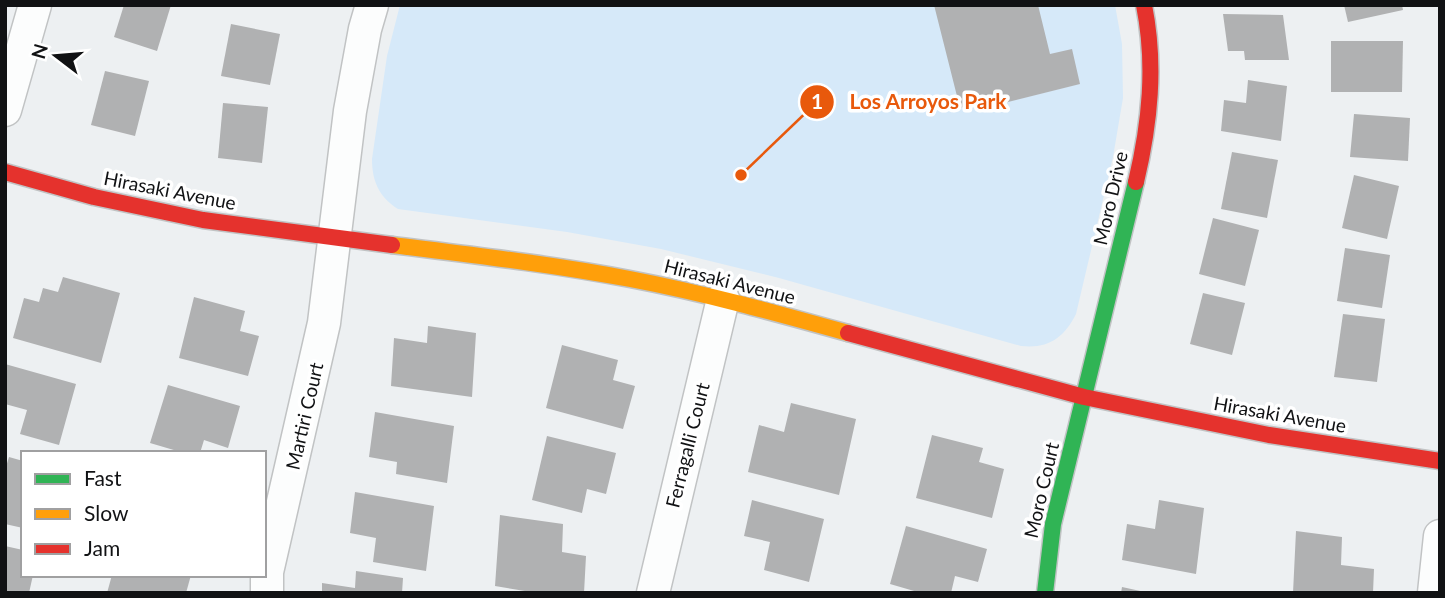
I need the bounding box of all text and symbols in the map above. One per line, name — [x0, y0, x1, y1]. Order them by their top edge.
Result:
north arrow — [21, 21, 91, 91]
text: N — [26, 41, 52, 61]
callout: Los Arroyos Park — [800, 81, 1021, 123]
text: 1 — [811, 88, 823, 113]
text: Los Arroyos Park — [849, 88, 1007, 113]
street label: Moro Drive — [1088, 149, 1132, 247]
street label: Hirasaki Avenue — [102, 166, 238, 214]
street label: Hirasaki Avenue — [662, 254, 798, 308]
street label: Martiri Court — [280, 360, 328, 472]
street label: Ferragalli Court — [660, 380, 714, 510]
street label: Hirasaki Avenue — [1212, 391, 1348, 437]
street label: Moro Court — [1019, 440, 1063, 540]
legend — [21, 451, 266, 577]
text: Fast — [84, 465, 122, 490]
text: Slow — [84, 500, 129, 525]
text: Jam — [84, 535, 120, 560]

